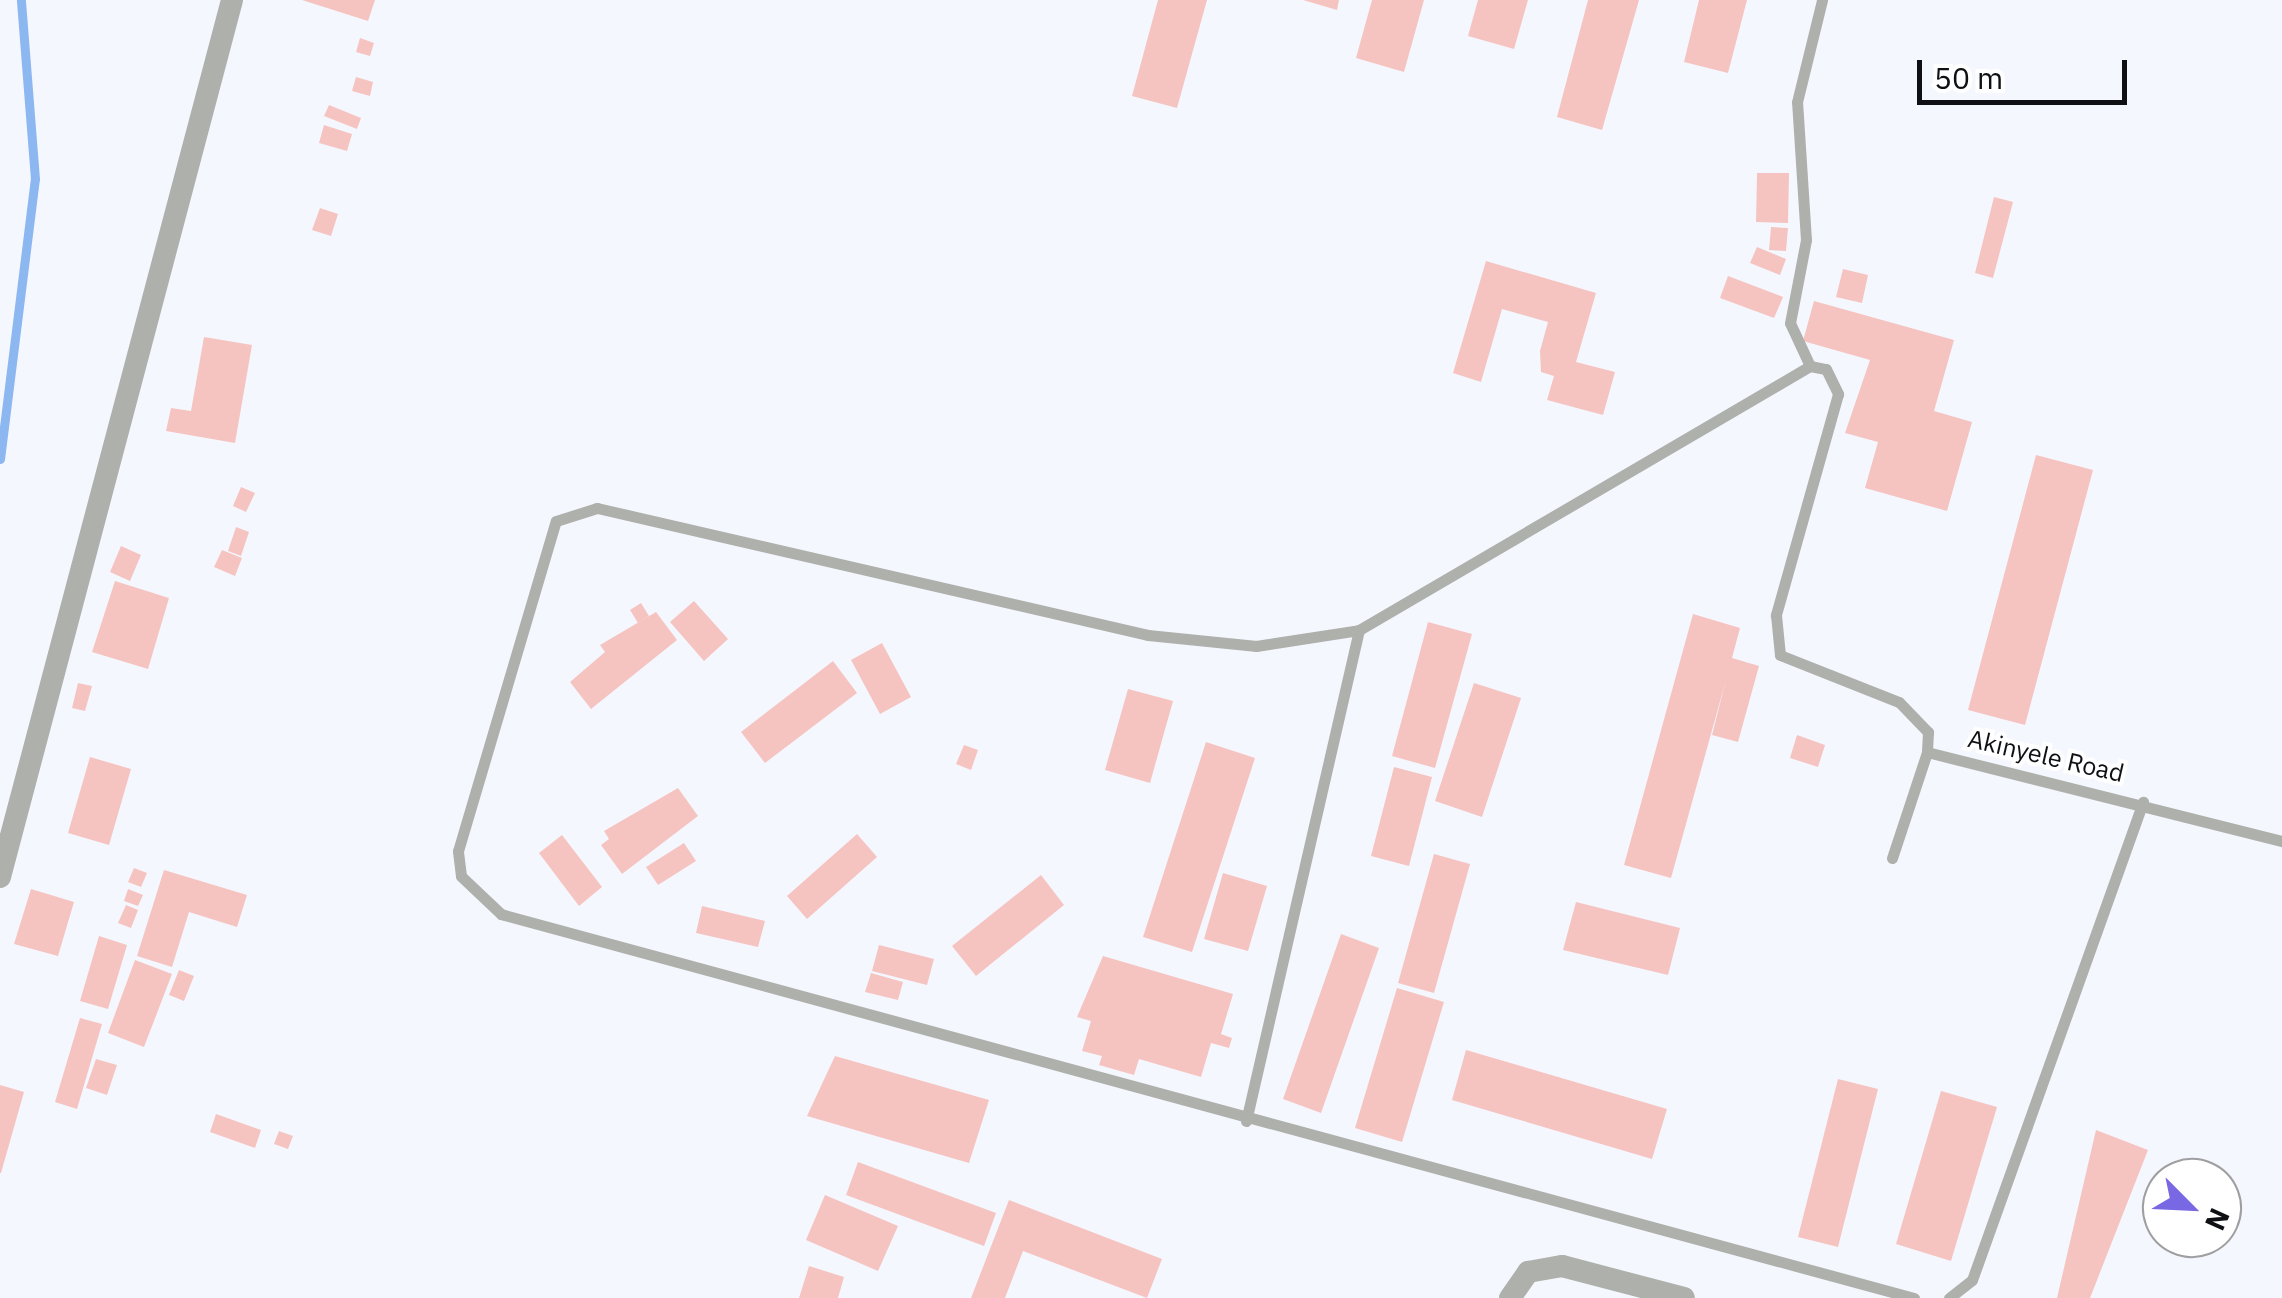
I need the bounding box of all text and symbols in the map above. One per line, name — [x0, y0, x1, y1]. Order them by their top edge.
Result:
scale bar — [1922, 40, 2132, 102]
text: 50 m — [1934, 58, 2003, 97]
street label: Akinyele Road — [1965, 723, 2127, 789]
north arrow — [2142, 1158, 2242, 1258]
text: N — [2197, 1203, 2239, 1236]

